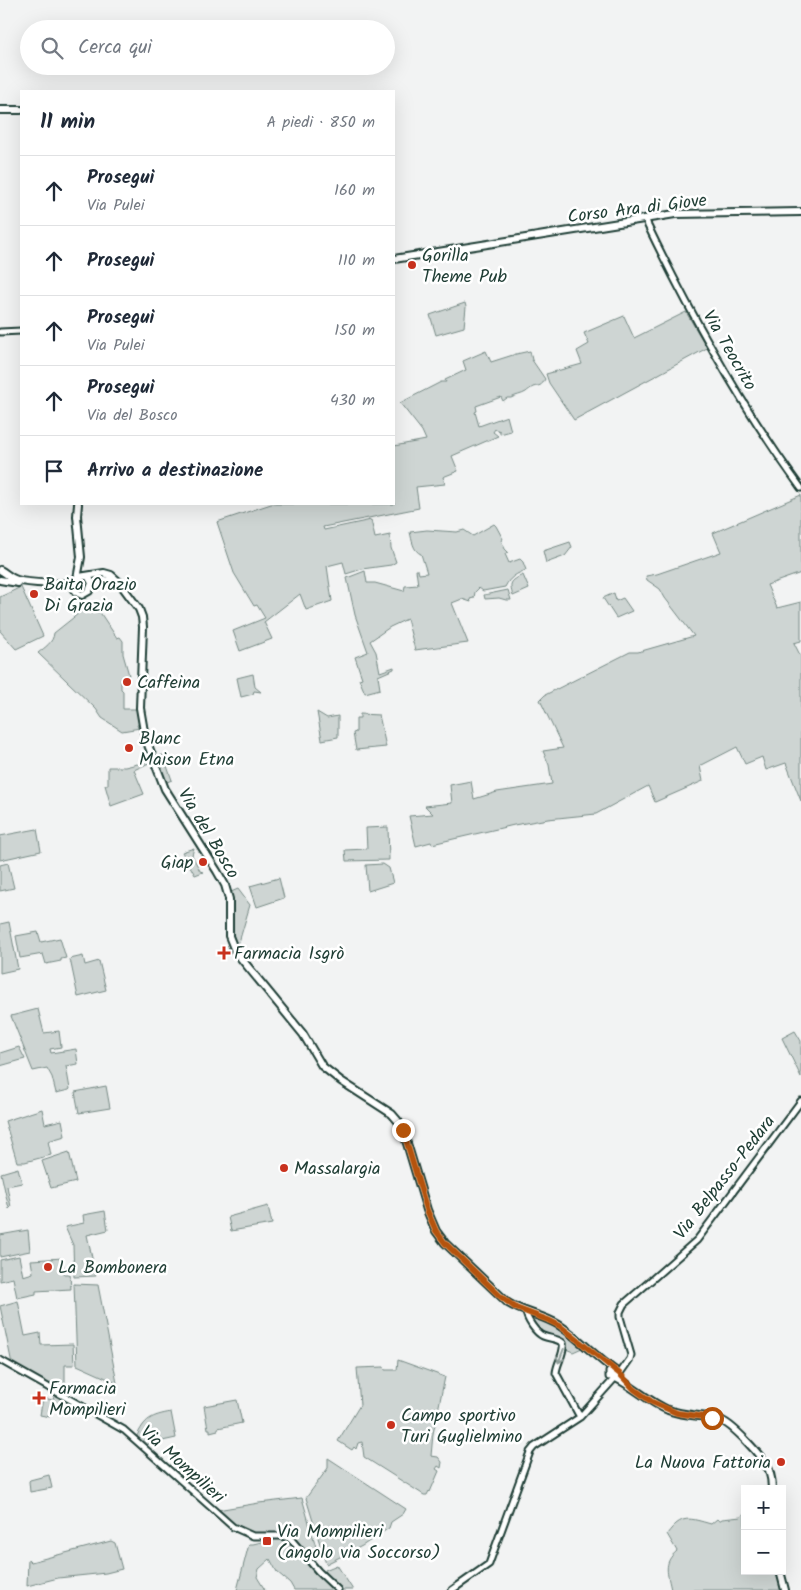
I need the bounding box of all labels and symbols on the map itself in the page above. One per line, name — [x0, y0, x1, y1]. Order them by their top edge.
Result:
street label: Corso Ara di Giove — [566, 187, 708, 232]
place label: Gorilla Theme Pub — [422, 242, 507, 292]
marker: Gorilla Theme Pub — [406, 259, 418, 271]
street label: Via Teocrito — [694, 305, 763, 396]
place label: Baita Orazio Di Grazia — [44, 571, 137, 621]
marker: Baita Orazio Di Grazia — [28, 588, 40, 600]
place label: Caffeina — [137, 669, 200, 698]
marker: Caffeina — [121, 676, 133, 688]
place label: Blanc Maison Etna — [139, 725, 234, 775]
marker: Blanc Maison Etna — [123, 742, 135, 754]
street label: Via del Bosco — [169, 783, 246, 885]
place label: Giap — [161, 849, 193, 878]
marker: Giap — [197, 856, 209, 868]
place label: Farmacia Isgrò — [234, 940, 344, 969]
marker: Farmacia Isgrò — [218, 947, 230, 959]
street label: Via Belpasso-Pedara — [667, 1109, 783, 1247]
route end — [392, 1119, 415, 1142]
place label: Massalargia — [294, 1155, 381, 1184]
marker: Massalargia — [278, 1162, 290, 1174]
place label: La Bombonera — [58, 1254, 167, 1283]
marker: La Bombonera — [42, 1261, 54, 1273]
one-way arrow — [556, 1348, 565, 1363]
place label: Farmacia Mompilieri — [49, 1375, 126, 1425]
marker: Farmacia Mompilieri — [33, 1392, 45, 1404]
place label: Campo sportivo Turi Guglielmino — [401, 1402, 523, 1452]
route start — [701, 1407, 724, 1430]
street label: Via Mompilieri — [133, 1419, 232, 1512]
marker: Campo sportivo Turi Guglielmino — [385, 1419, 397, 1431]
place label: La Nuova Fattoria — [635, 1449, 771, 1478]
marker: La Nuova Fattoria — [775, 1456, 787, 1468]
place label: Via Mompilieri (angolo via Soccorso) — [277, 1518, 441, 1568]
marker: Via Mompilieri (angolo via Soccorso) — [261, 1535, 273, 1547]

